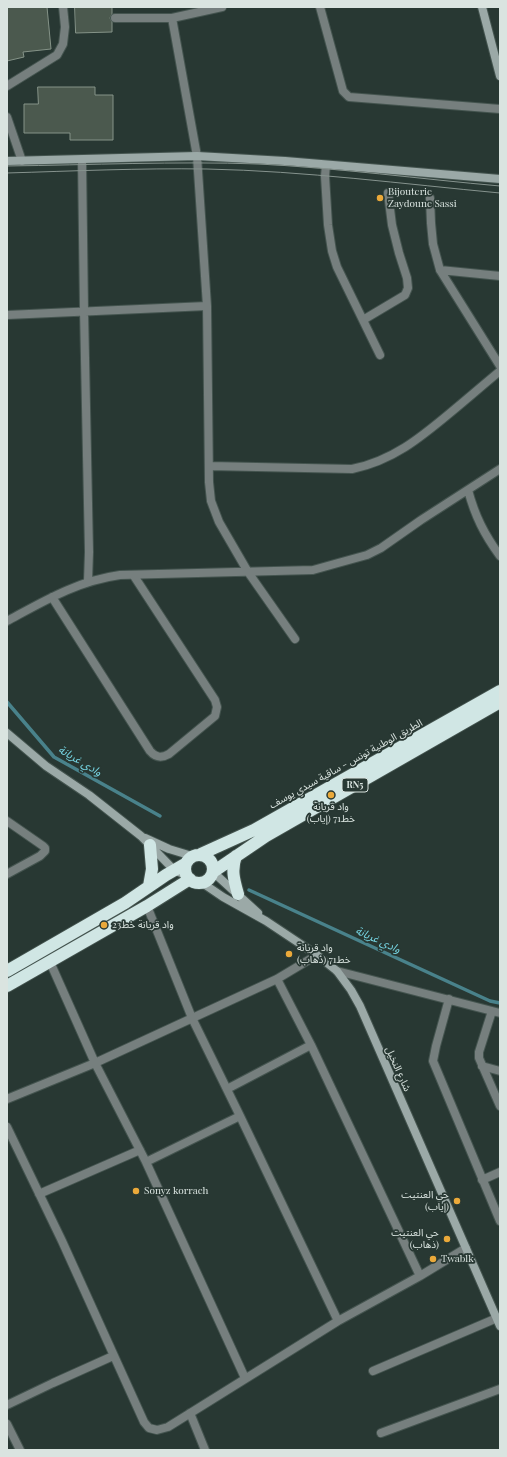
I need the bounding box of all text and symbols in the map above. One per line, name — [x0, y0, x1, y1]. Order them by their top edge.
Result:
place label: Bijouterie Zaydoune Sassi — [388, 186, 457, 210]
marker: Bijouterie Zaydoune Sassi — [375, 193, 385, 203]
street label: الطريق الوطنية تونس - ساقية سيدي يوسف — [267, 717, 425, 811]
water label: وادي غريانة — [56, 743, 104, 779]
road number: RN5 — [342, 778, 368, 792]
marker: واد قريانة خط71 (إياب) — [326, 790, 336, 800]
place label: واد قريانة خط71 (إياب) — [307, 801, 355, 824]
place label: واد قريانة خط23 — [112, 919, 174, 931]
marker: واد قريانة خط23 — [99, 920, 109, 930]
water label: وادي غريانة — [353, 924, 403, 956]
place label: واد قريانة خط71 (ذهاب) — [297, 942, 351, 966]
marker: واد قريانة خط71 (ذهاب) — [284, 949, 294, 959]
street label: شارع النخيل — [383, 1045, 413, 1093]
place label: Sonyz korrach — [144, 1185, 208, 1197]
marker: Sonyz korrach — [131, 1186, 141, 1196]
place label: حي العنتيت (إياب) — [401, 1189, 449, 1212]
marker: حي العنتيت (إياب) — [452, 1196, 462, 1206]
place label: حي العنتيت (ذهاب) — [391, 1227, 439, 1250]
marker: حي العنتيت (ذهاب) — [442, 1234, 452, 1244]
place label: Twablk — [441, 1253, 474, 1265]
marker: Twablk — [428, 1254, 438, 1264]

